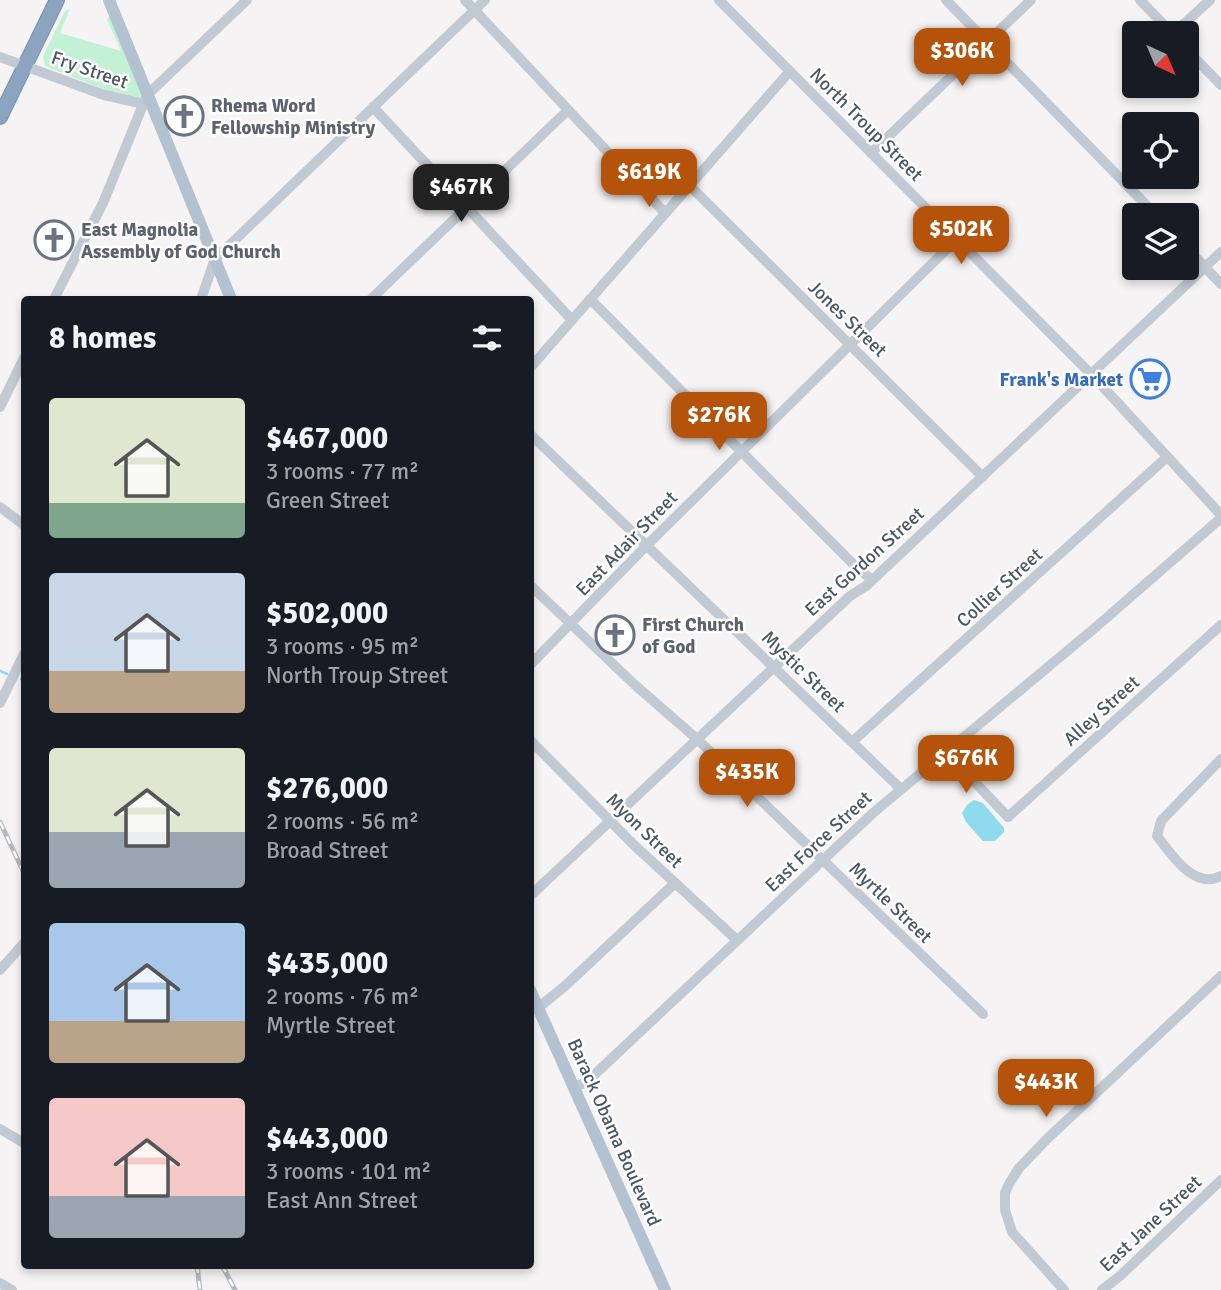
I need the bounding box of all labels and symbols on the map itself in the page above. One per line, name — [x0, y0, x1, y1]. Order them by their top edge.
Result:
north arrow — [1122, 21, 1199, 98]
pin: $306K — [913, 28, 1011, 88]
street label: Fry Street — [48, 46, 132, 94]
street label: North Troup Street — [805, 63, 928, 187]
place label: Rhema Word Fellowship Ministry — [211, 94, 376, 140]
church icon: Rhema Word Fellowship Ministry — [163, 95, 205, 137]
pin: $619K — [600, 150, 698, 209]
pin: $467K — [412, 164, 510, 224]
pin: $502K — [912, 206, 1010, 266]
place label: East Magnolia Assembly of God Church — [81, 218, 281, 264]
church icon: East Magnolia Assembly of God Church — [33, 219, 75, 261]
street label: Jones Street — [803, 275, 892, 362]
supermarket icon: Frank's Market — [1129, 358, 1171, 400]
place label: Frank's Market — [1000, 368, 1123, 392]
pin: $276K — [670, 392, 768, 452]
street label: East Adair Street — [571, 486, 683, 601]
street label: East Gordon Street — [800, 502, 930, 622]
street label: Collier Street — [952, 543, 1048, 633]
place label: First Church of God — [642, 613, 744, 659]
church icon: First Church of God — [594, 614, 636, 656]
street label: Mystic Street — [756, 626, 850, 718]
street label: Alley Street — [1059, 670, 1145, 751]
pin: $676K — [917, 736, 1015, 795]
pin: $435K — [698, 750, 796, 809]
street label: East Force Street — [760, 786, 877, 897]
street label: Myon Street — [601, 788, 688, 874]
street label: Myrtle Street — [844, 857, 937, 949]
street label: Barack Obama Boulevard — [562, 1035, 666, 1230]
pin: $443K — [997, 1060, 1095, 1119]
street label: East Jane Street — [1095, 1170, 1207, 1277]

